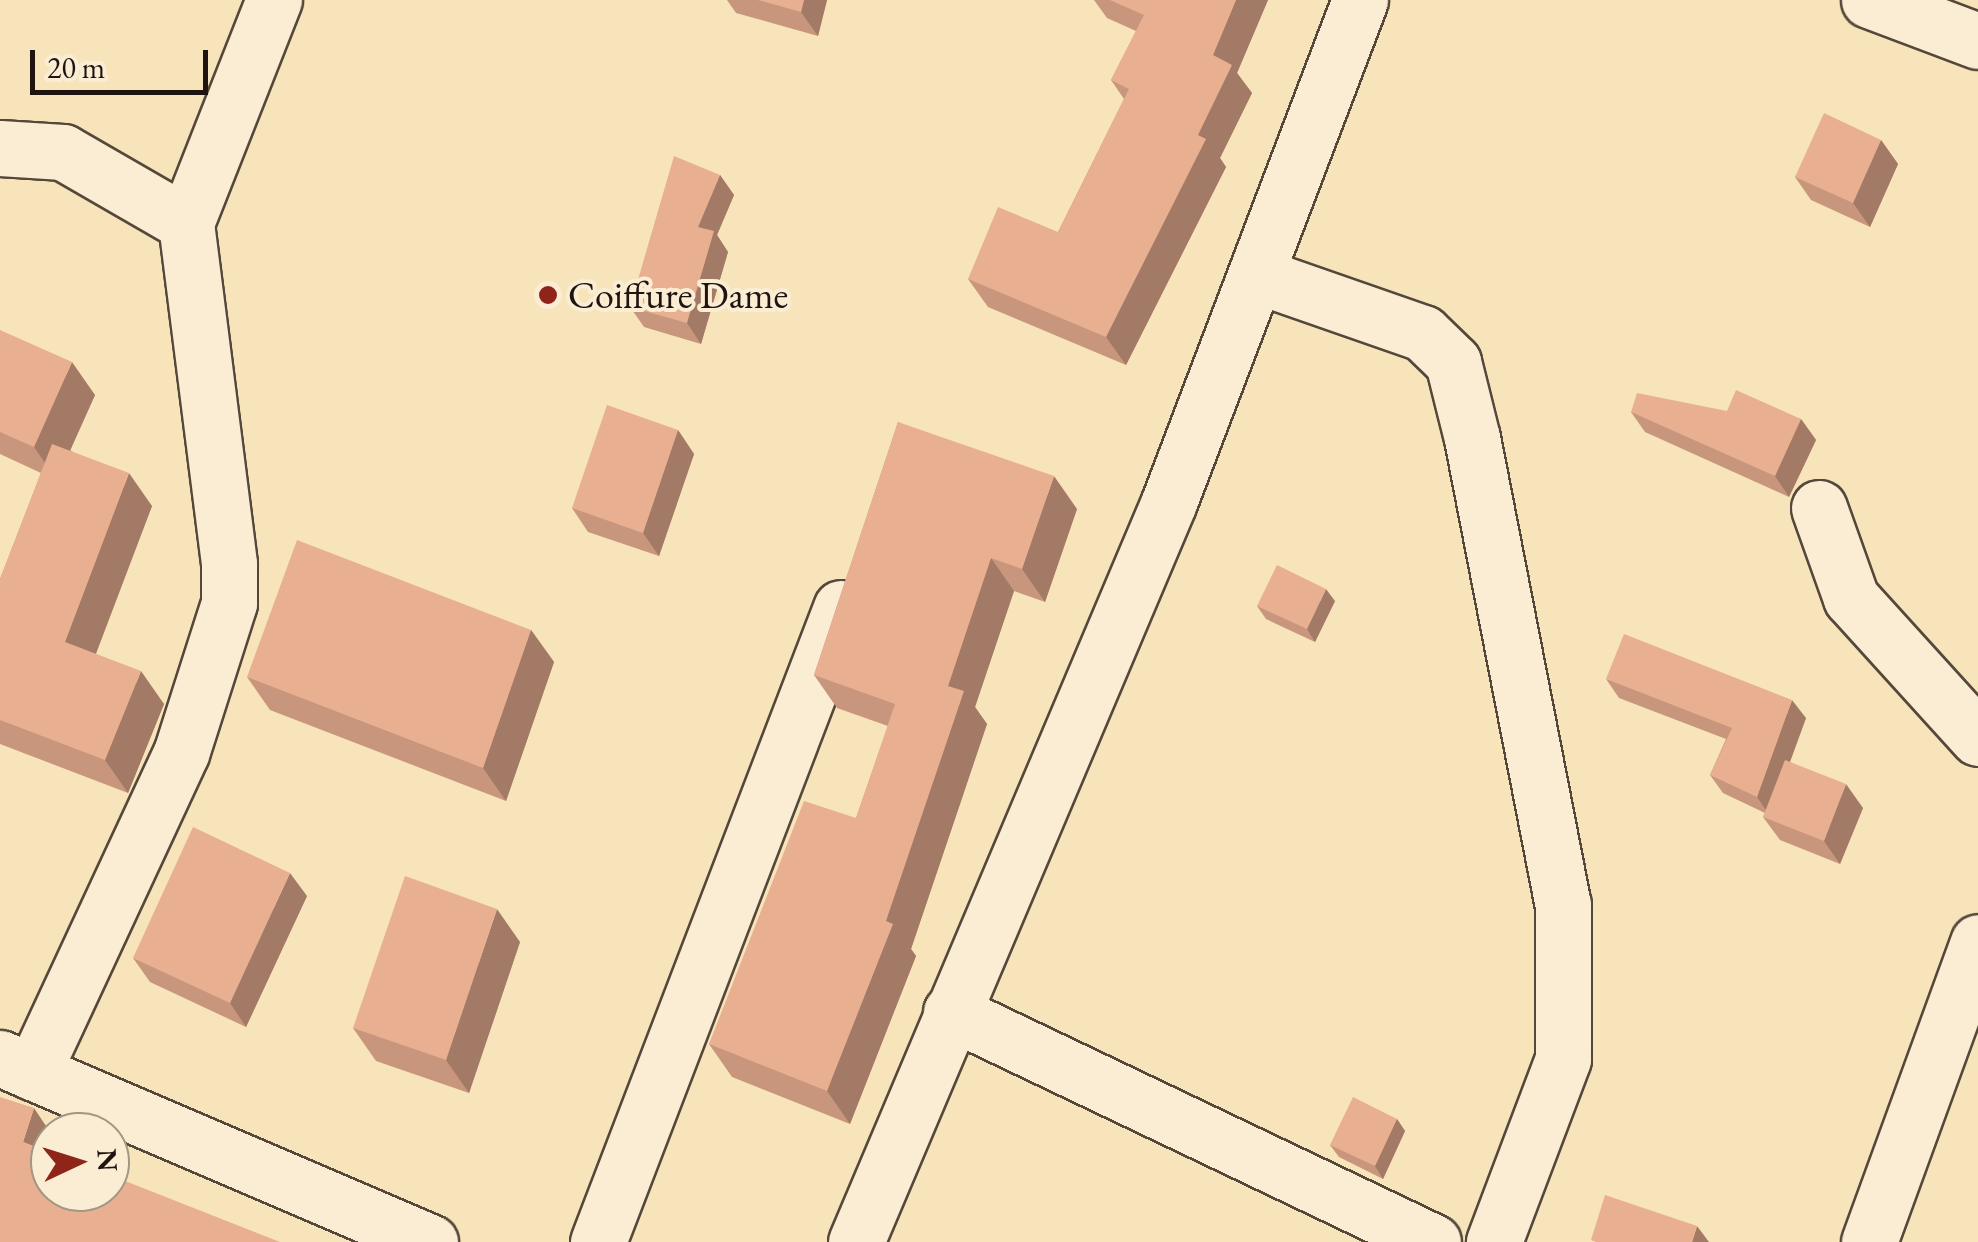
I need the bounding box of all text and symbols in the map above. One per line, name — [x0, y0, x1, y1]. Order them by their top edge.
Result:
scale bar — [35, 30, 212, 92]
text: 20 m — [47, 48, 105, 87]
place label: Coiffure Dame — [568, 272, 788, 318]
marker: Coiffure Dame — [537, 284, 559, 306]
north arrow — [30, 1112, 130, 1212]
text: N — [89, 1147, 127, 1173]

